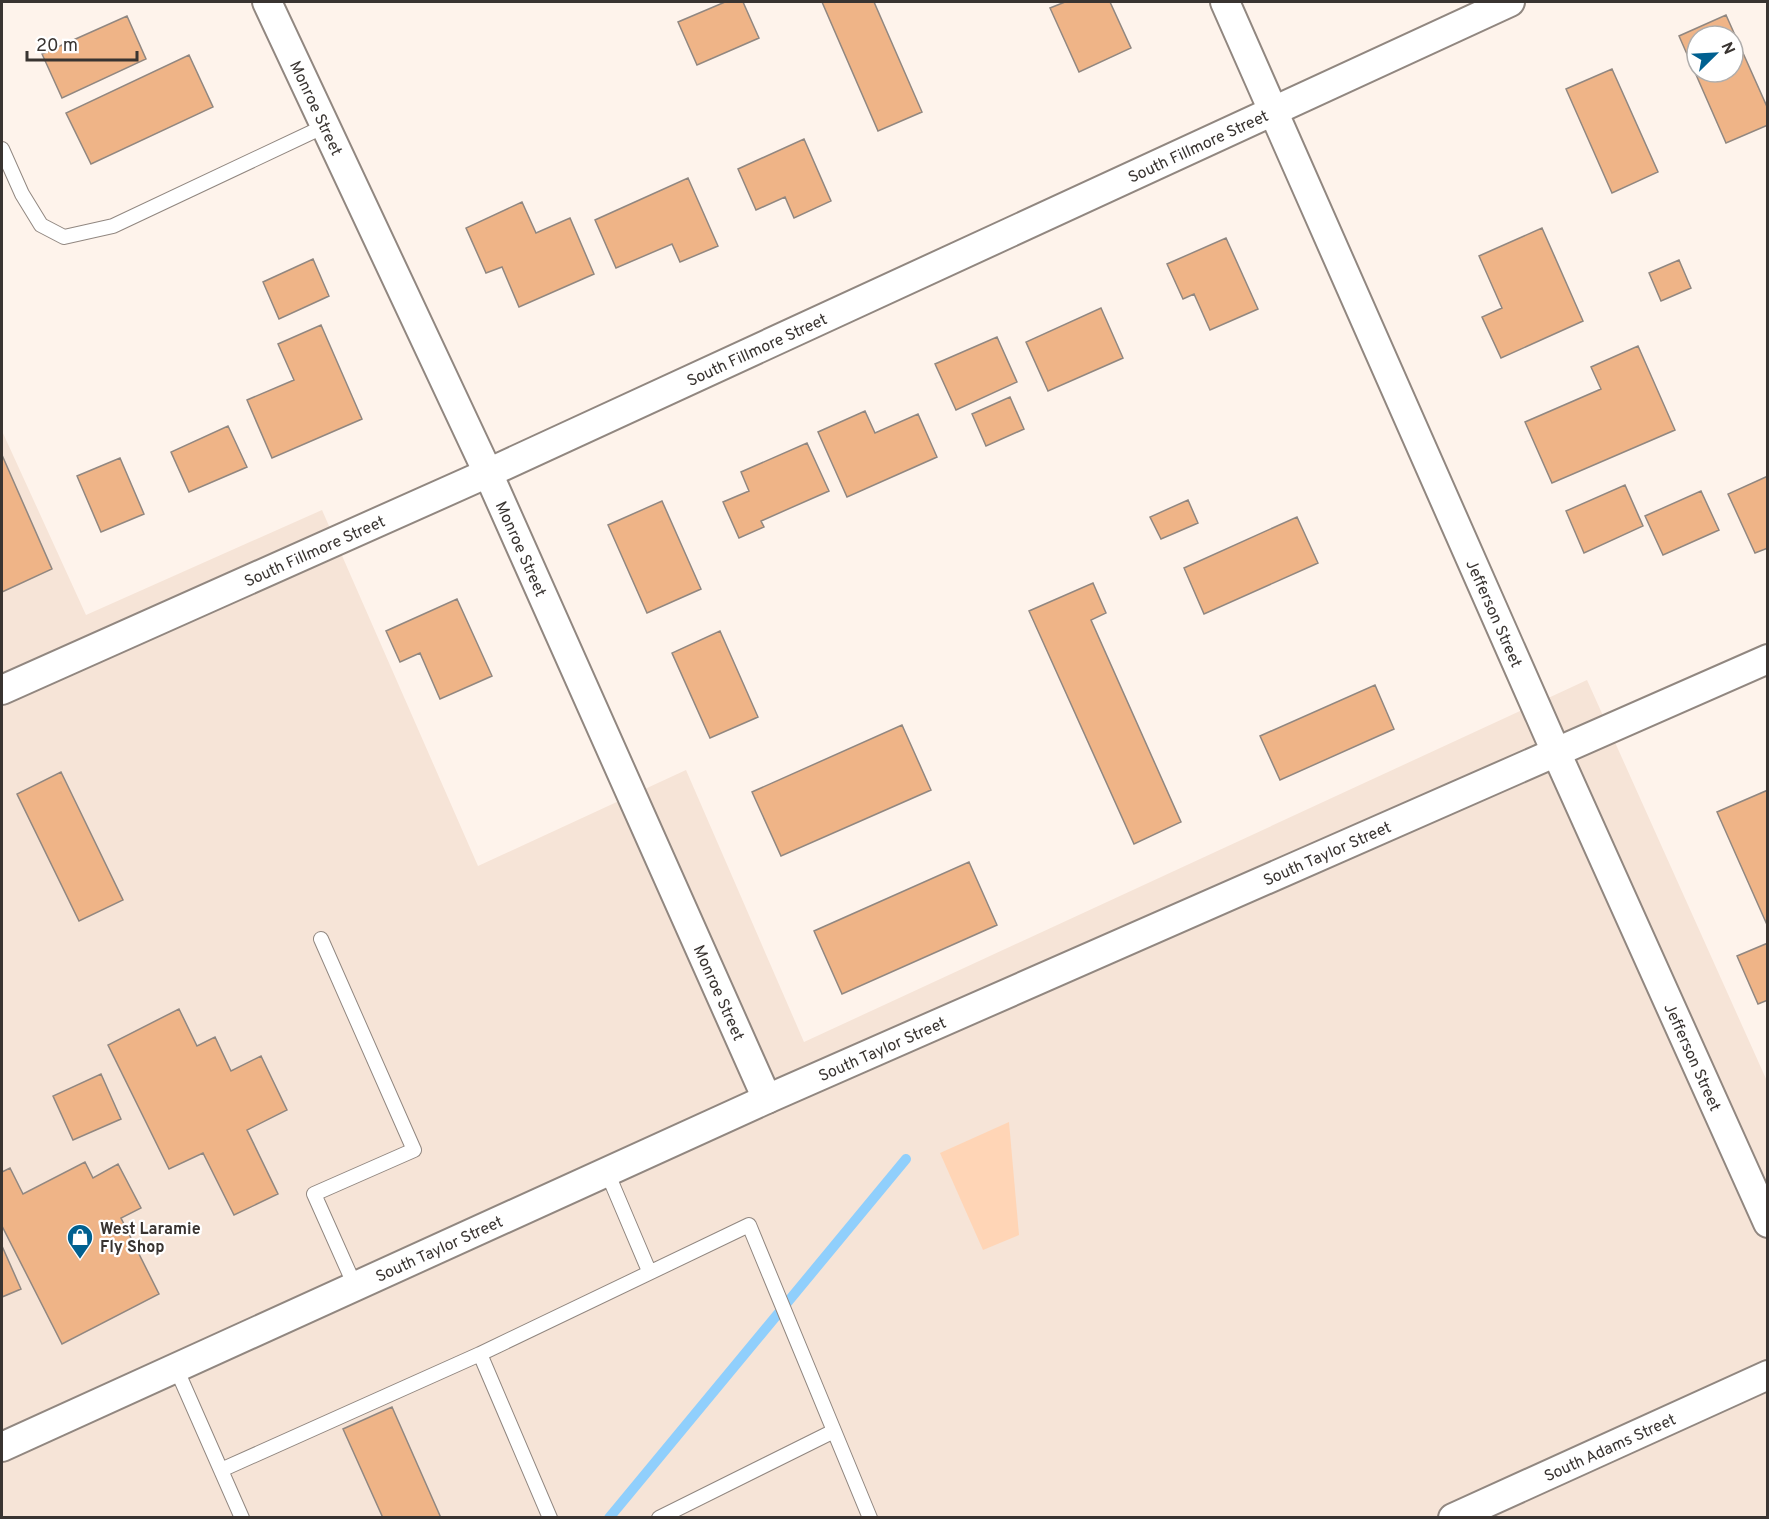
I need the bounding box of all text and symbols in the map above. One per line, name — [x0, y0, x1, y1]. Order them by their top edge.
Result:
scale bar — [27, 24, 136, 62]
north arrow — [1685, 24, 1745, 84]
text: 20 m — [36, 35, 78, 58]
text: N — [1715, 39, 1738, 58]
street label: Monroe Street — [284, 58, 346, 159]
street label: South Fillmore Street — [1126, 107, 1272, 189]
street label: South Fillmore Street — [684, 310, 831, 392]
street label: Monroe Street — [490, 499, 550, 600]
street label: South Fillmore Street — [242, 512, 389, 593]
street label: Jefferson Street — [1460, 557, 1525, 671]
street label: South Taylor Street — [1261, 818, 1395, 892]
street label: Monroe Street — [688, 942, 748, 1044]
street label: Jefferson Street — [1658, 1001, 1724, 1115]
street label: South Taylor Street — [816, 1013, 950, 1087]
street label: South Taylor Street — [373, 1213, 506, 1288]
place label: West Laramie Fly Shop — [100, 1220, 201, 1258]
shop icon: West Laramie Fly Shop — [65, 1222, 95, 1260]
street label: South Adams Street — [1541, 1410, 1679, 1487]

